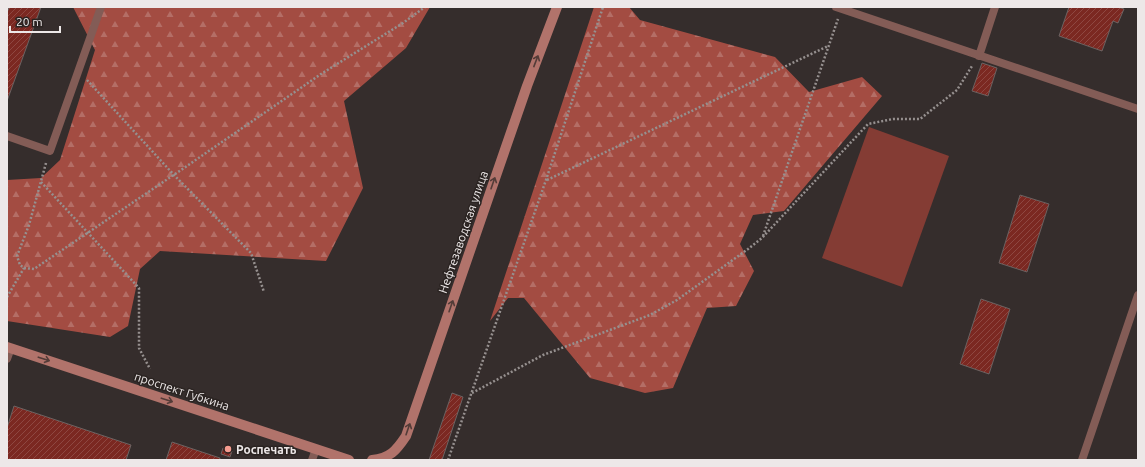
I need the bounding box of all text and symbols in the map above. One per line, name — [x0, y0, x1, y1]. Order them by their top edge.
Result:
scale bar — [10, 8, 60, 34]
text: 20 m — [16, 15, 43, 28]
one-way arrow — [533, 55, 541, 67]
street label: Нефтезаводская улица — [436, 169, 490, 295]
one-way arrow — [490, 178, 498, 190]
one-way arrow — [447, 301, 455, 313]
one-way arrow — [37, 356, 50, 363]
street label: проспект Губкина — [133, 370, 231, 412]
one-way arrow — [161, 397, 174, 404]
one-way arrow — [405, 423, 412, 436]
place label: Роспечать — [236, 443, 297, 456]
marker: Роспечать — [223, 444, 233, 454]

